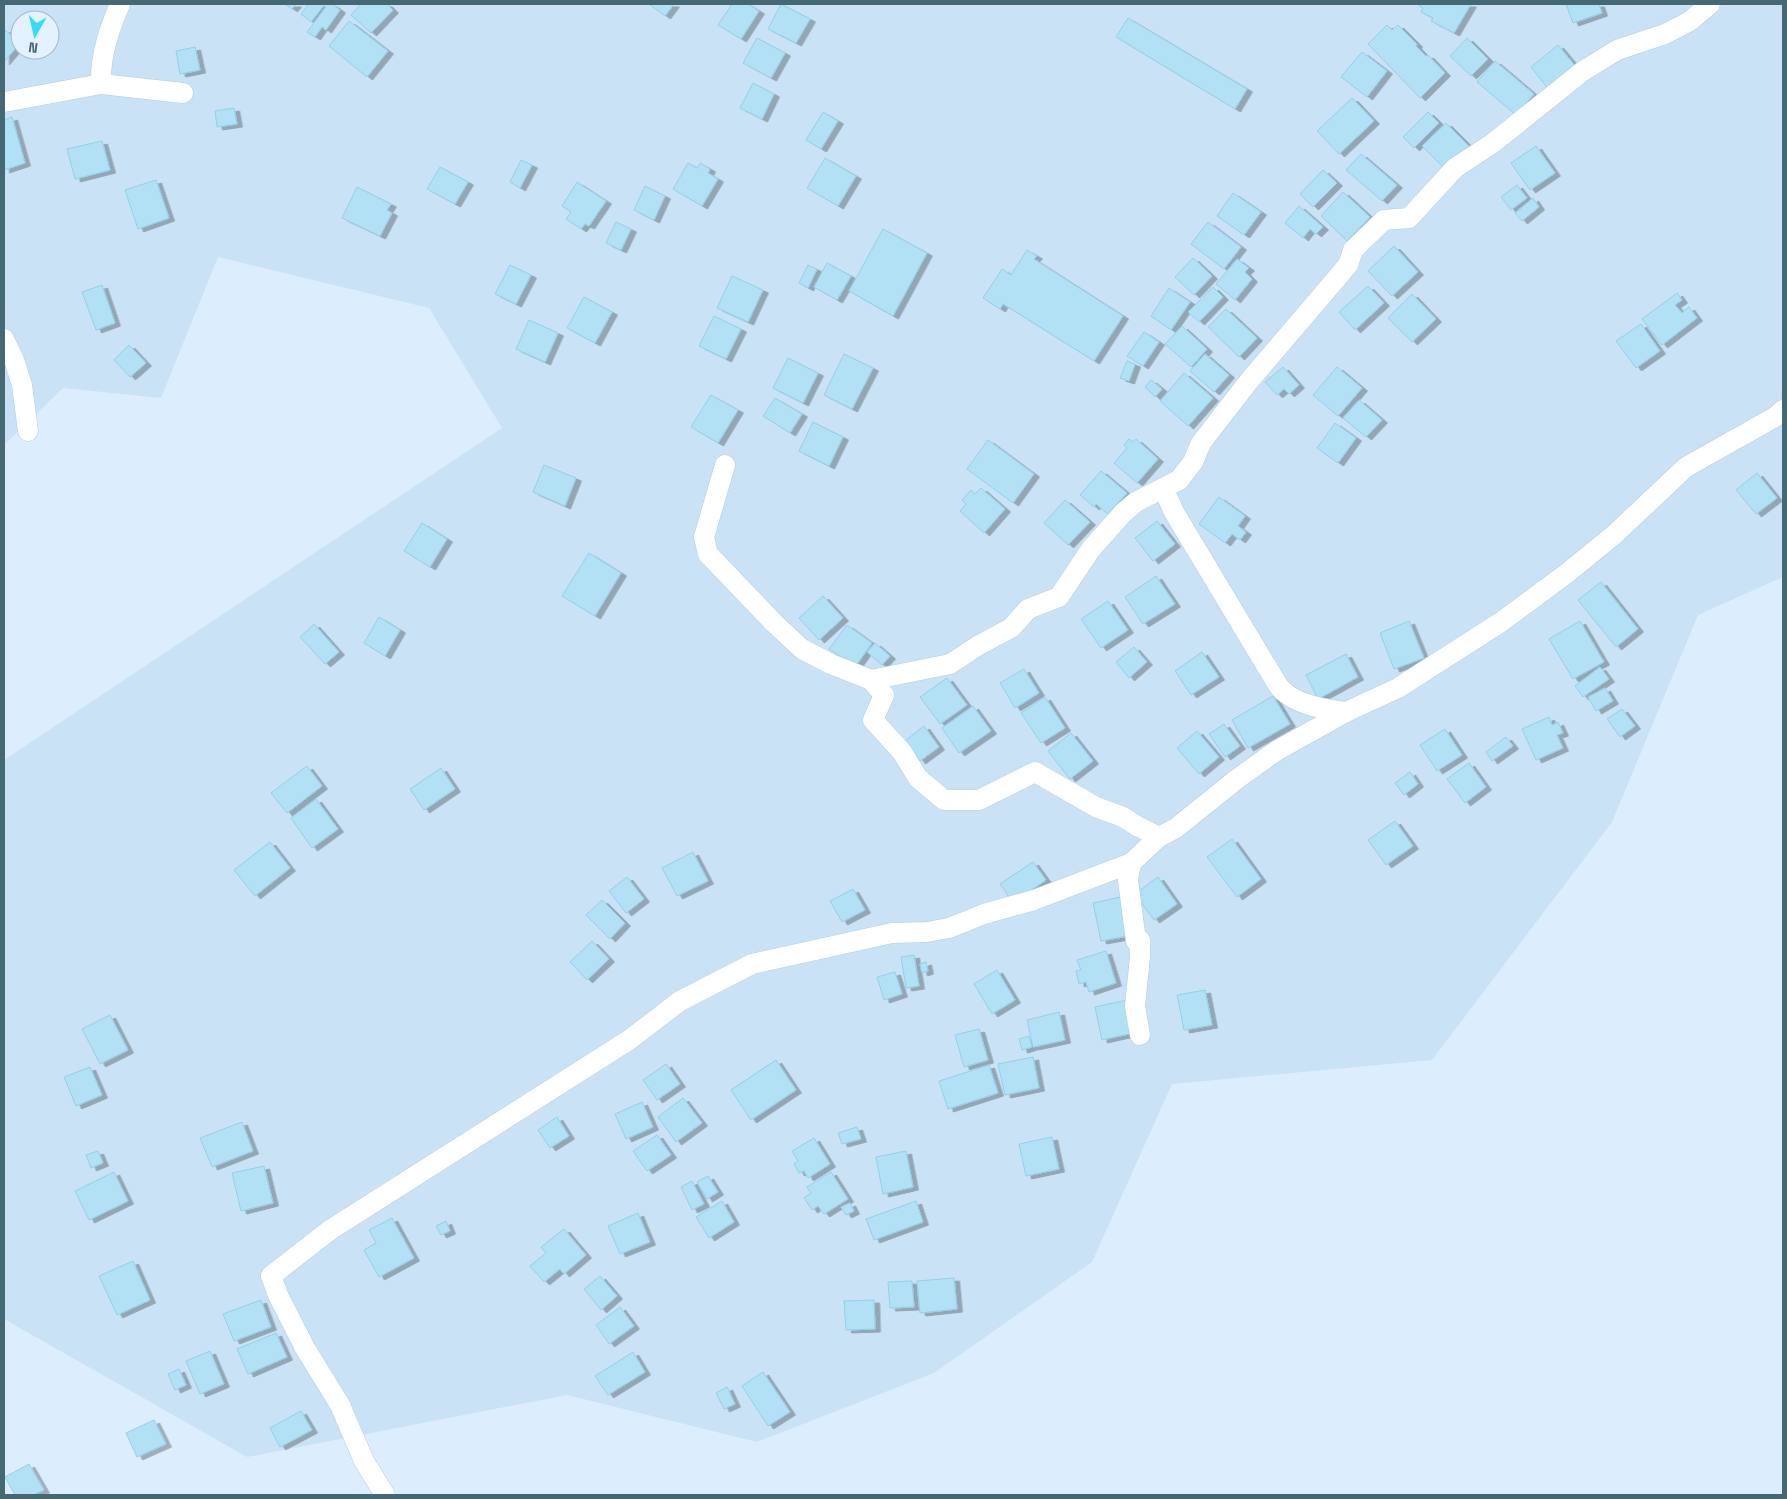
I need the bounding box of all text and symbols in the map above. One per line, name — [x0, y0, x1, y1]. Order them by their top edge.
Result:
north arrow — [10, 10, 60, 60]
text: N — [27, 38, 39, 57]

